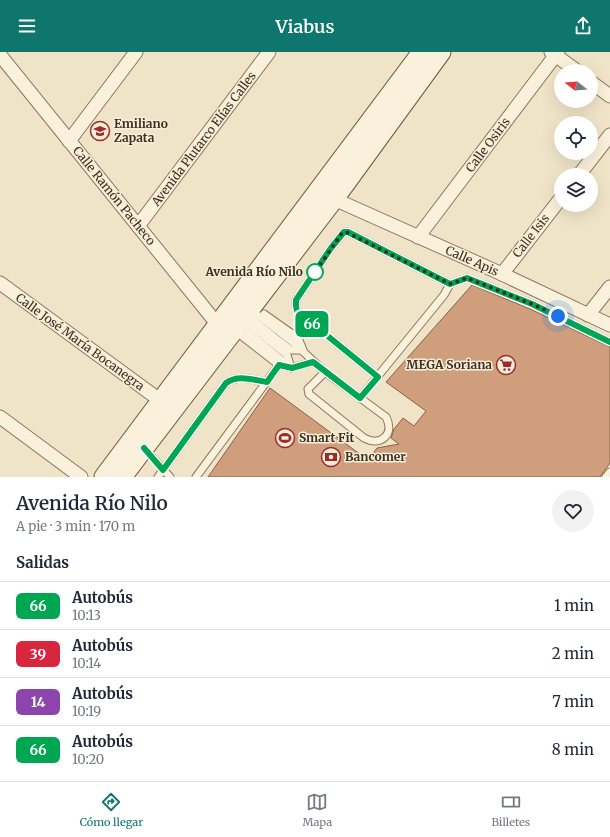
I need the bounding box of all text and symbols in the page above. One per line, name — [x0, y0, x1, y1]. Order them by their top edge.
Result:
icon: menu — [16, 15, 38, 37]
text: Viabus — [276, 15, 334, 38]
icon: share — [572, 15, 594, 37]
north arrow — [554, 64, 598, 108]
map controls — [554, 64, 598, 212]
street label: Avenida Plutarco Elías Calles — [148, 68, 259, 210]
street label: Calle Osiris — [462, 114, 513, 175]
place label: Emiliano Zapata — [114, 116, 168, 145]
button: locate — [554, 116, 598, 160]
school or university icon: Emiliano Zapata — [89, 120, 111, 142]
street label: Calle Ramón Pacheco — [70, 143, 159, 248]
button: layers — [554, 168, 598, 212]
street label: Calle Isis — [509, 211, 552, 260]
street label: Calle Apis — [443, 242, 501, 279]
marker: Avenida Río Nilo — [306, 263, 324, 281]
place label: Avenida Río Nilo — [204, 264, 303, 279]
street label: Calle José María Bocanegra — [13, 290, 148, 394]
your location — [548, 306, 568, 326]
line badge: 66 — [294, 311, 330, 337]
text: 66 — [303, 315, 321, 333]
supermarket icon: MEGA Soriana — [495, 354, 517, 376]
place label: MEGA Soriana — [406, 357, 492, 372]
sports icon: Smart Fit — [274, 427, 296, 449]
place label: Smart Fit — [299, 430, 354, 445]
bank icon: Bancomer — [320, 446, 342, 468]
place label: Bancomer — [345, 449, 406, 464]
button: heart — [552, 490, 594, 532]
text: Avenida Río Nilo — [16, 491, 168, 515]
text: A pie · 3 min · 170 m — [16, 518, 135, 535]
text: Salidas — [16, 553, 69, 572]
text: Autobús — [72, 588, 133, 607]
text: 1 min — [554, 596, 594, 615]
text: 66 — [29, 597, 47, 615]
text: 10:13 — [72, 607, 101, 624]
text: Autobús — [72, 636, 133, 655]
text: 2 min — [552, 644, 594, 663]
text: 39 — [30, 645, 46, 663]
text: 10:14 — [72, 655, 101, 672]
text: Autobús — [72, 684, 133, 703]
text: 7 min — [552, 692, 594, 711]
text: 14 — [31, 693, 45, 711]
text: 10:19 — [72, 703, 101, 720]
text: Autobús — [72, 732, 133, 751]
text: 8 min — [552, 740, 594, 759]
text: 66 — [29, 741, 47, 759]
text: 10:20 — [72, 751, 104, 768]
tab: Cómo llegar — [80, 791, 143, 829]
tab: Mapa — [303, 791, 332, 829]
tab: Billetes — [492, 791, 530, 829]

